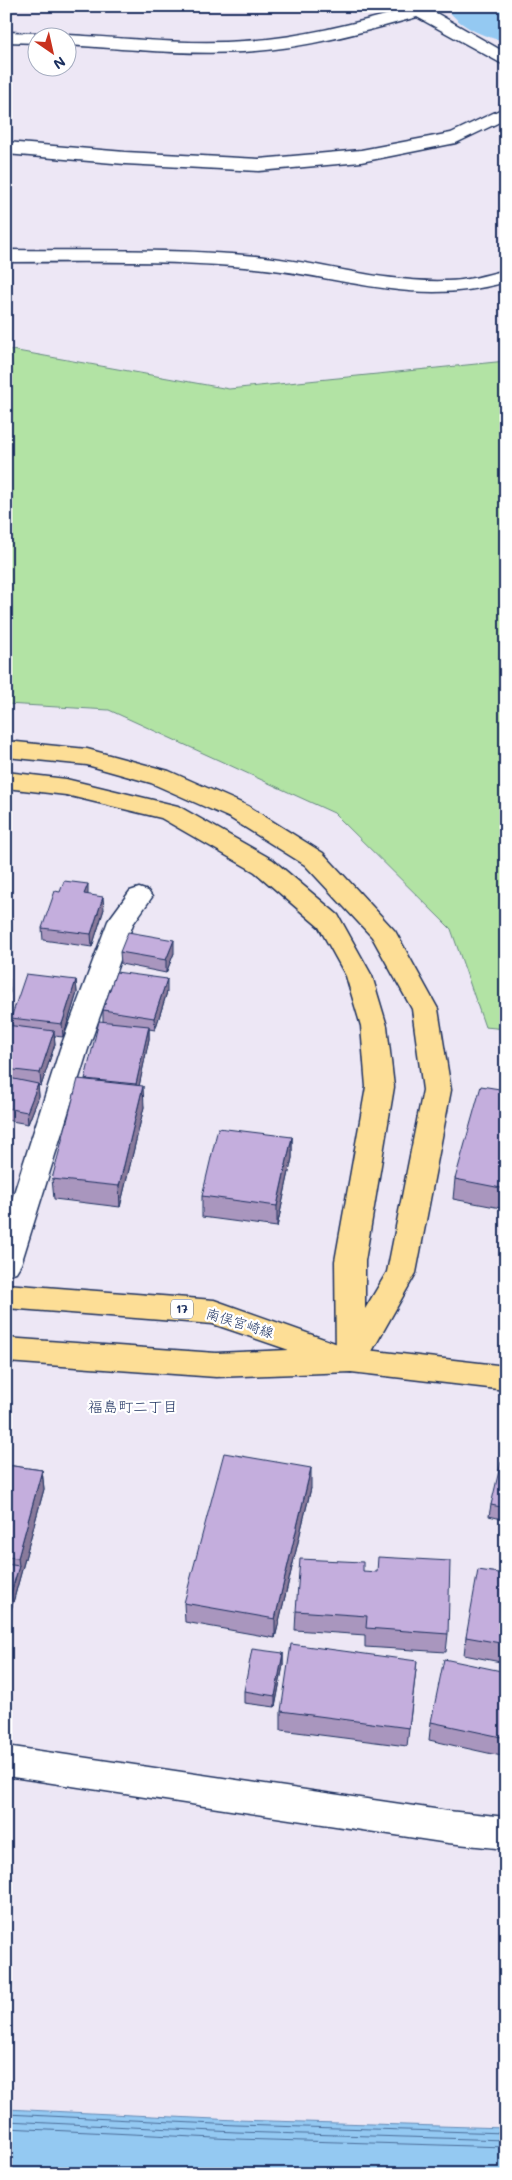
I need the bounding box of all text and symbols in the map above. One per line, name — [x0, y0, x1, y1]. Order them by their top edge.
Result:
north arrow — [28, 28, 78, 78]
text: N — [50, 52, 69, 74]
road number: 17 — [171, 1300, 193, 1318]
street label: 南俣宮崎線 — [204, 1303, 276, 1342]
district label: 福島町二丁目 — [88, 1396, 178, 1416]

